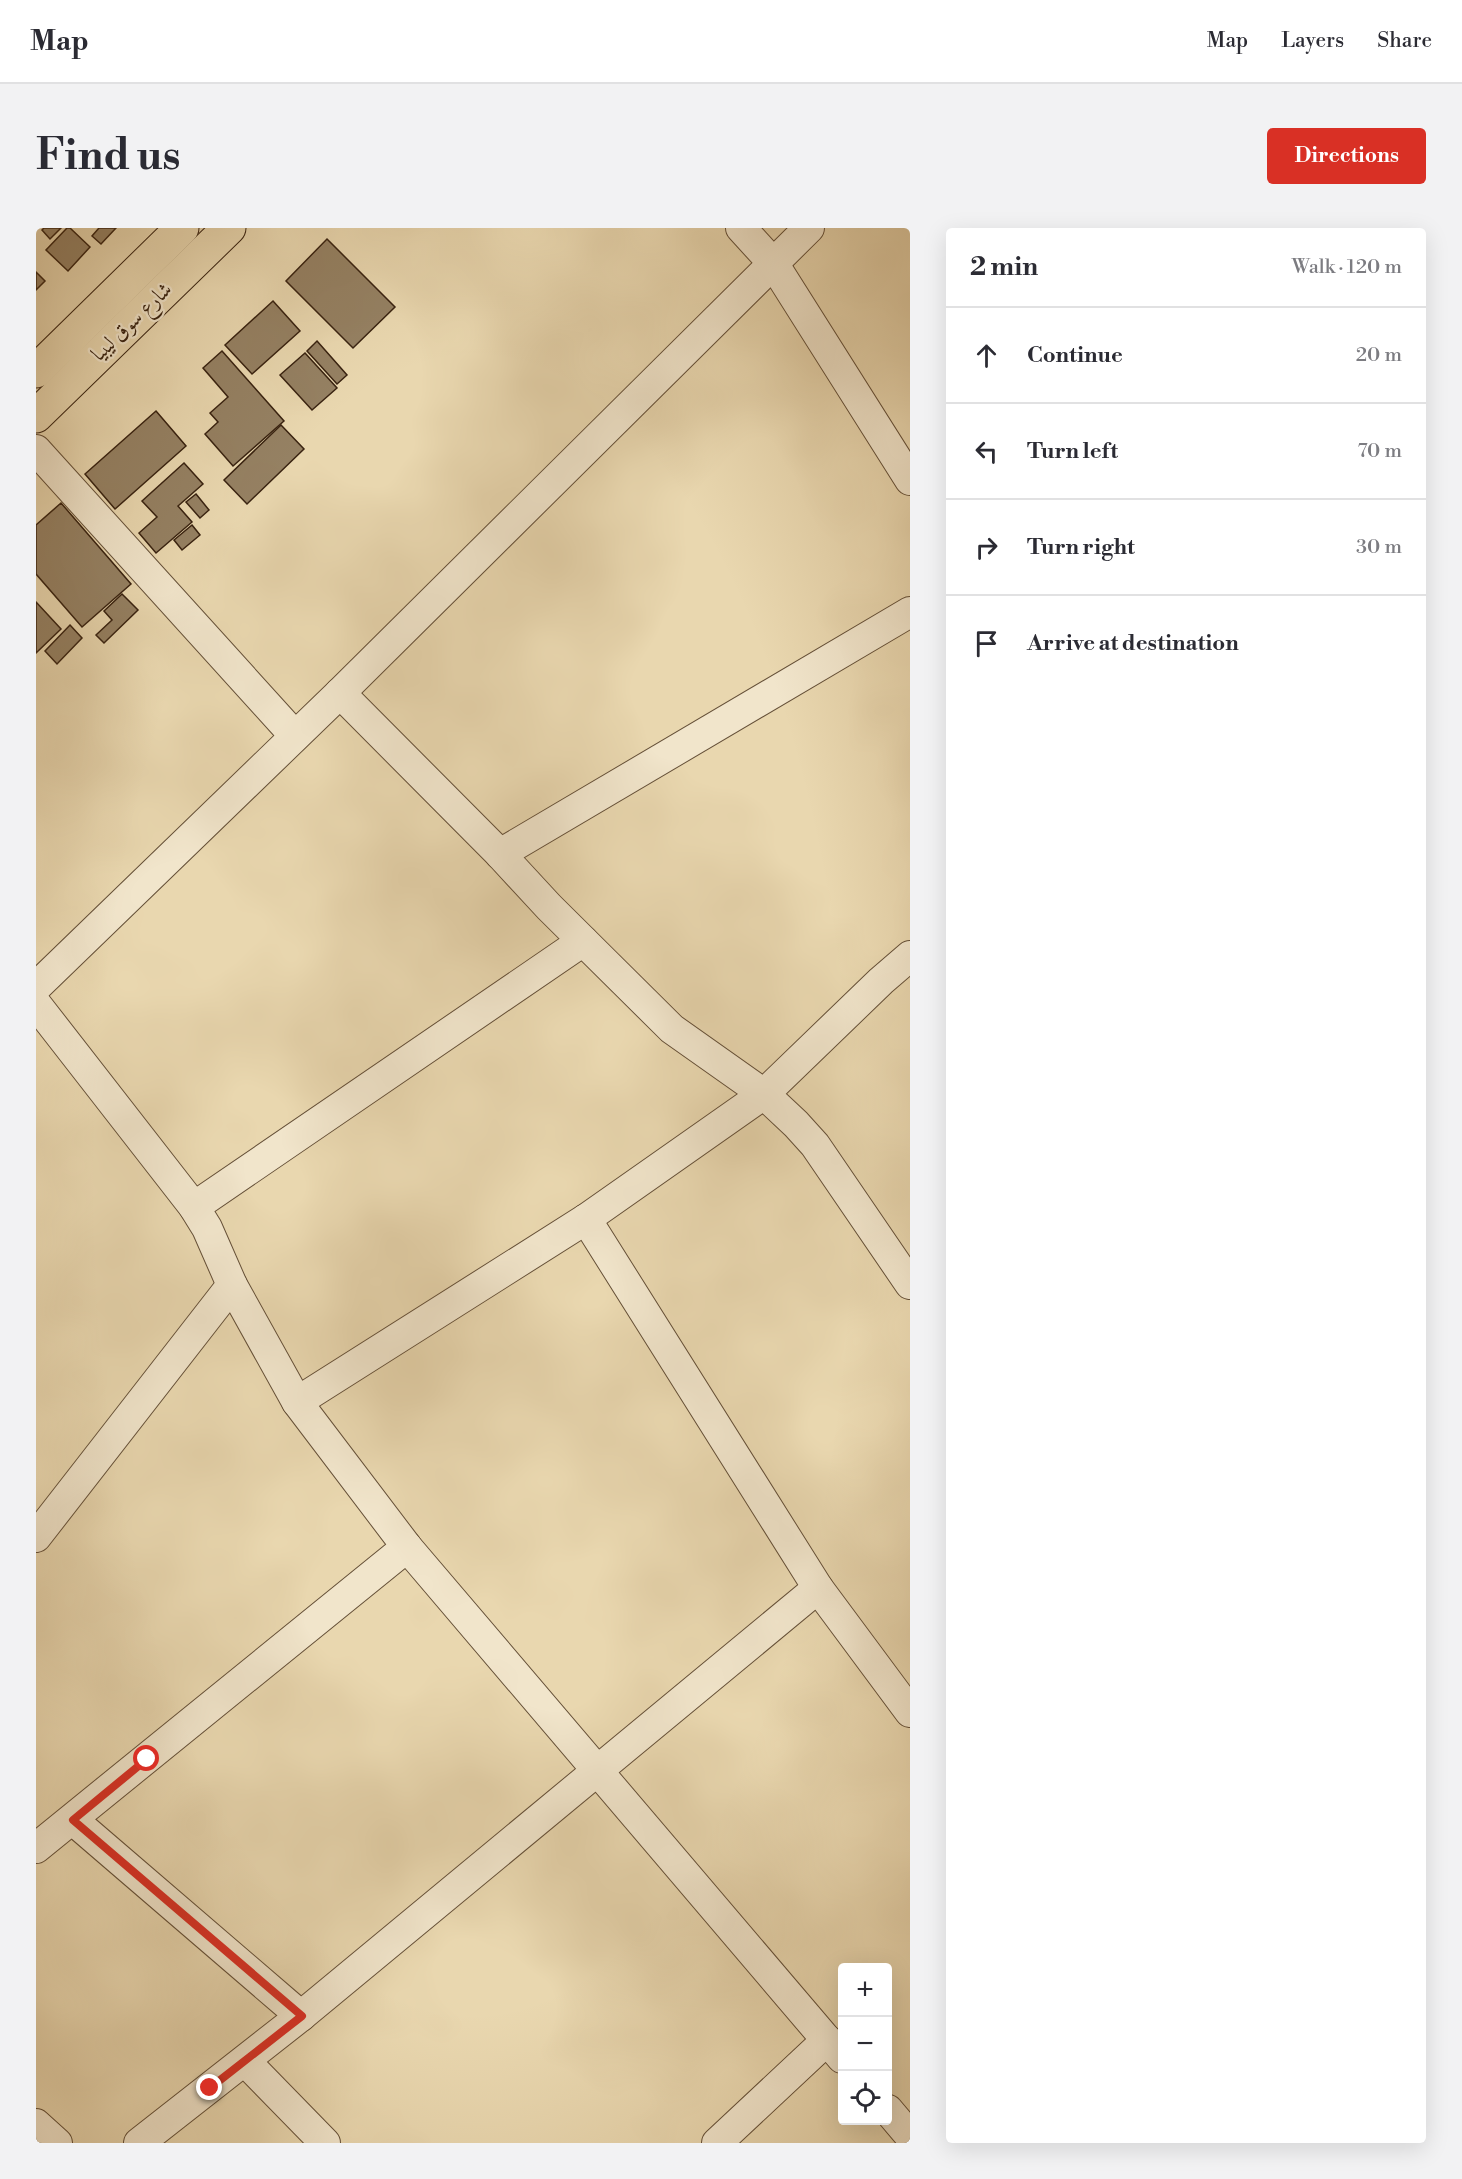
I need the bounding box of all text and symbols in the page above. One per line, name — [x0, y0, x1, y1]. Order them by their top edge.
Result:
text: Map — [30, 24, 89, 59]
text: Map — [1207, 28, 1248, 54]
text: Layers — [1281, 28, 1344, 54]
text: Share — [1377, 28, 1432, 54]
button: Directions — [1267, 128, 1426, 184]
text: Find us — [36, 130, 180, 183]
text: 2 min — [970, 251, 1038, 283]
text: Walk · 120 m — [1292, 255, 1402, 280]
street label: شارع سوق ليبيا — [86, 277, 181, 370]
icon: ahead — [970, 339, 1003, 372]
text: Continue — [1027, 342, 1123, 369]
text: 20 m — [1356, 343, 1402, 368]
icon: left — [970, 435, 1003, 468]
text: Turn left — [1027, 438, 1118, 465]
text: 70 m — [1358, 439, 1402, 464]
icon: right — [970, 531, 1003, 564]
text: Turn right — [1027, 534, 1135, 561]
text: 30 m — [1356, 535, 1402, 560]
icon: arrive — [970, 627, 1003, 660]
text: Arrive at destination — [1027, 630, 1239, 657]
route start — [133, 1745, 159, 1771]
map controls — [838, 1963, 892, 2125]
button: + — [838, 1963, 892, 2017]
button: − — [838, 2017, 892, 2071]
button: locate — [838, 2071, 892, 2125]
route end — [196, 2074, 222, 2100]

